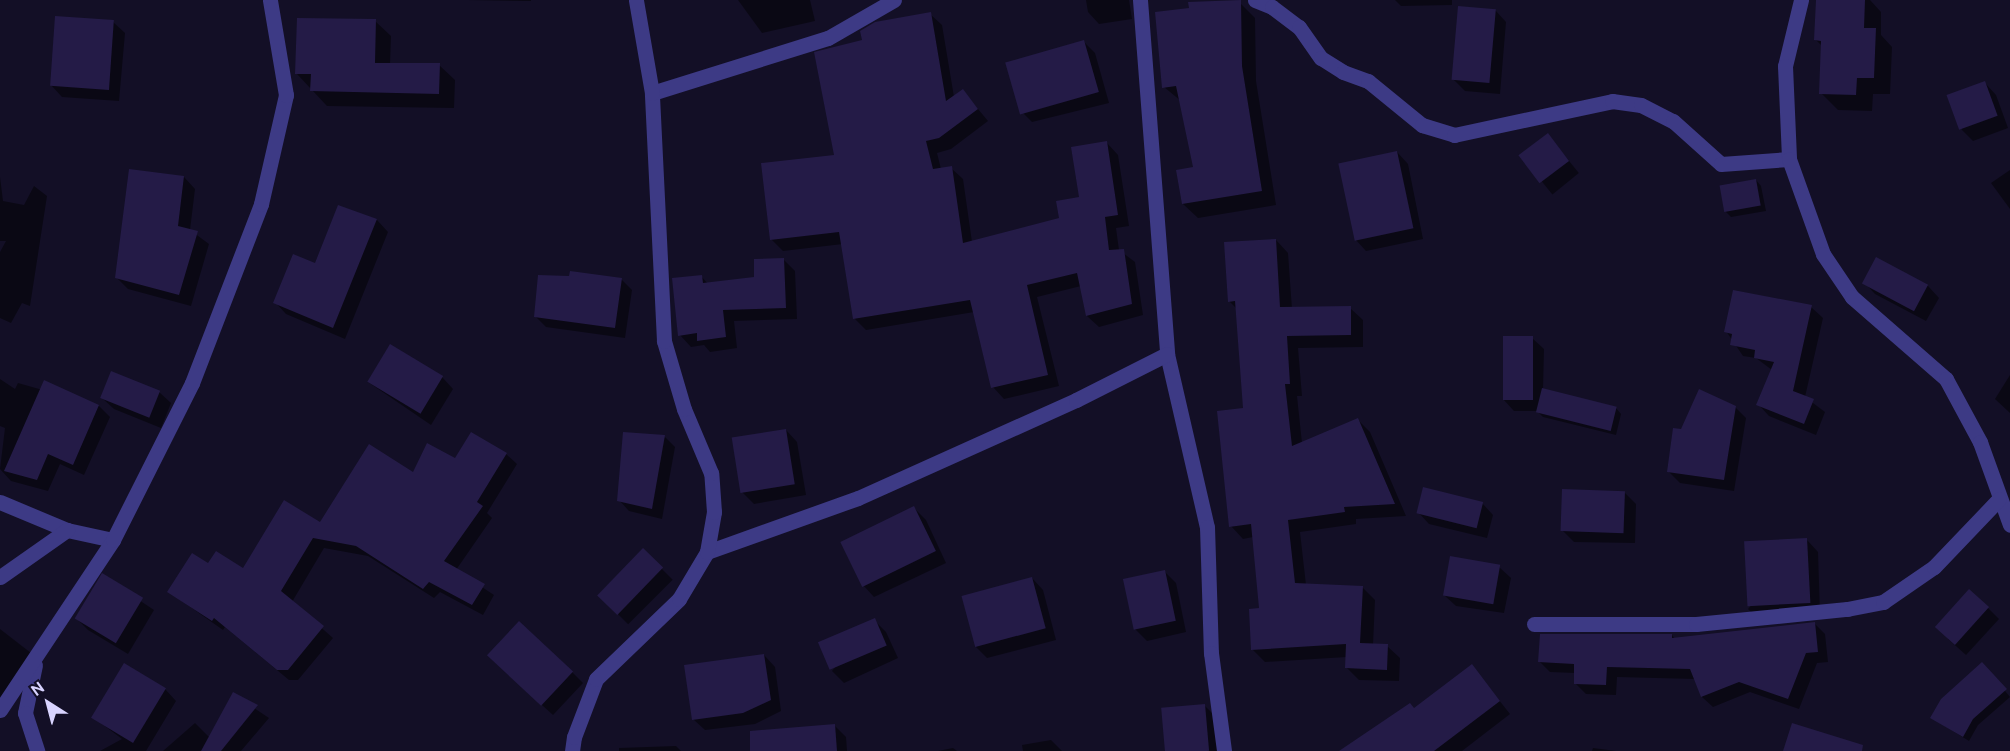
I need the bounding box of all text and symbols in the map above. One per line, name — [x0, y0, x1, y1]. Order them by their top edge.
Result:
north arrow — [18, 673, 78, 733]
text: N — [27, 678, 48, 699]

